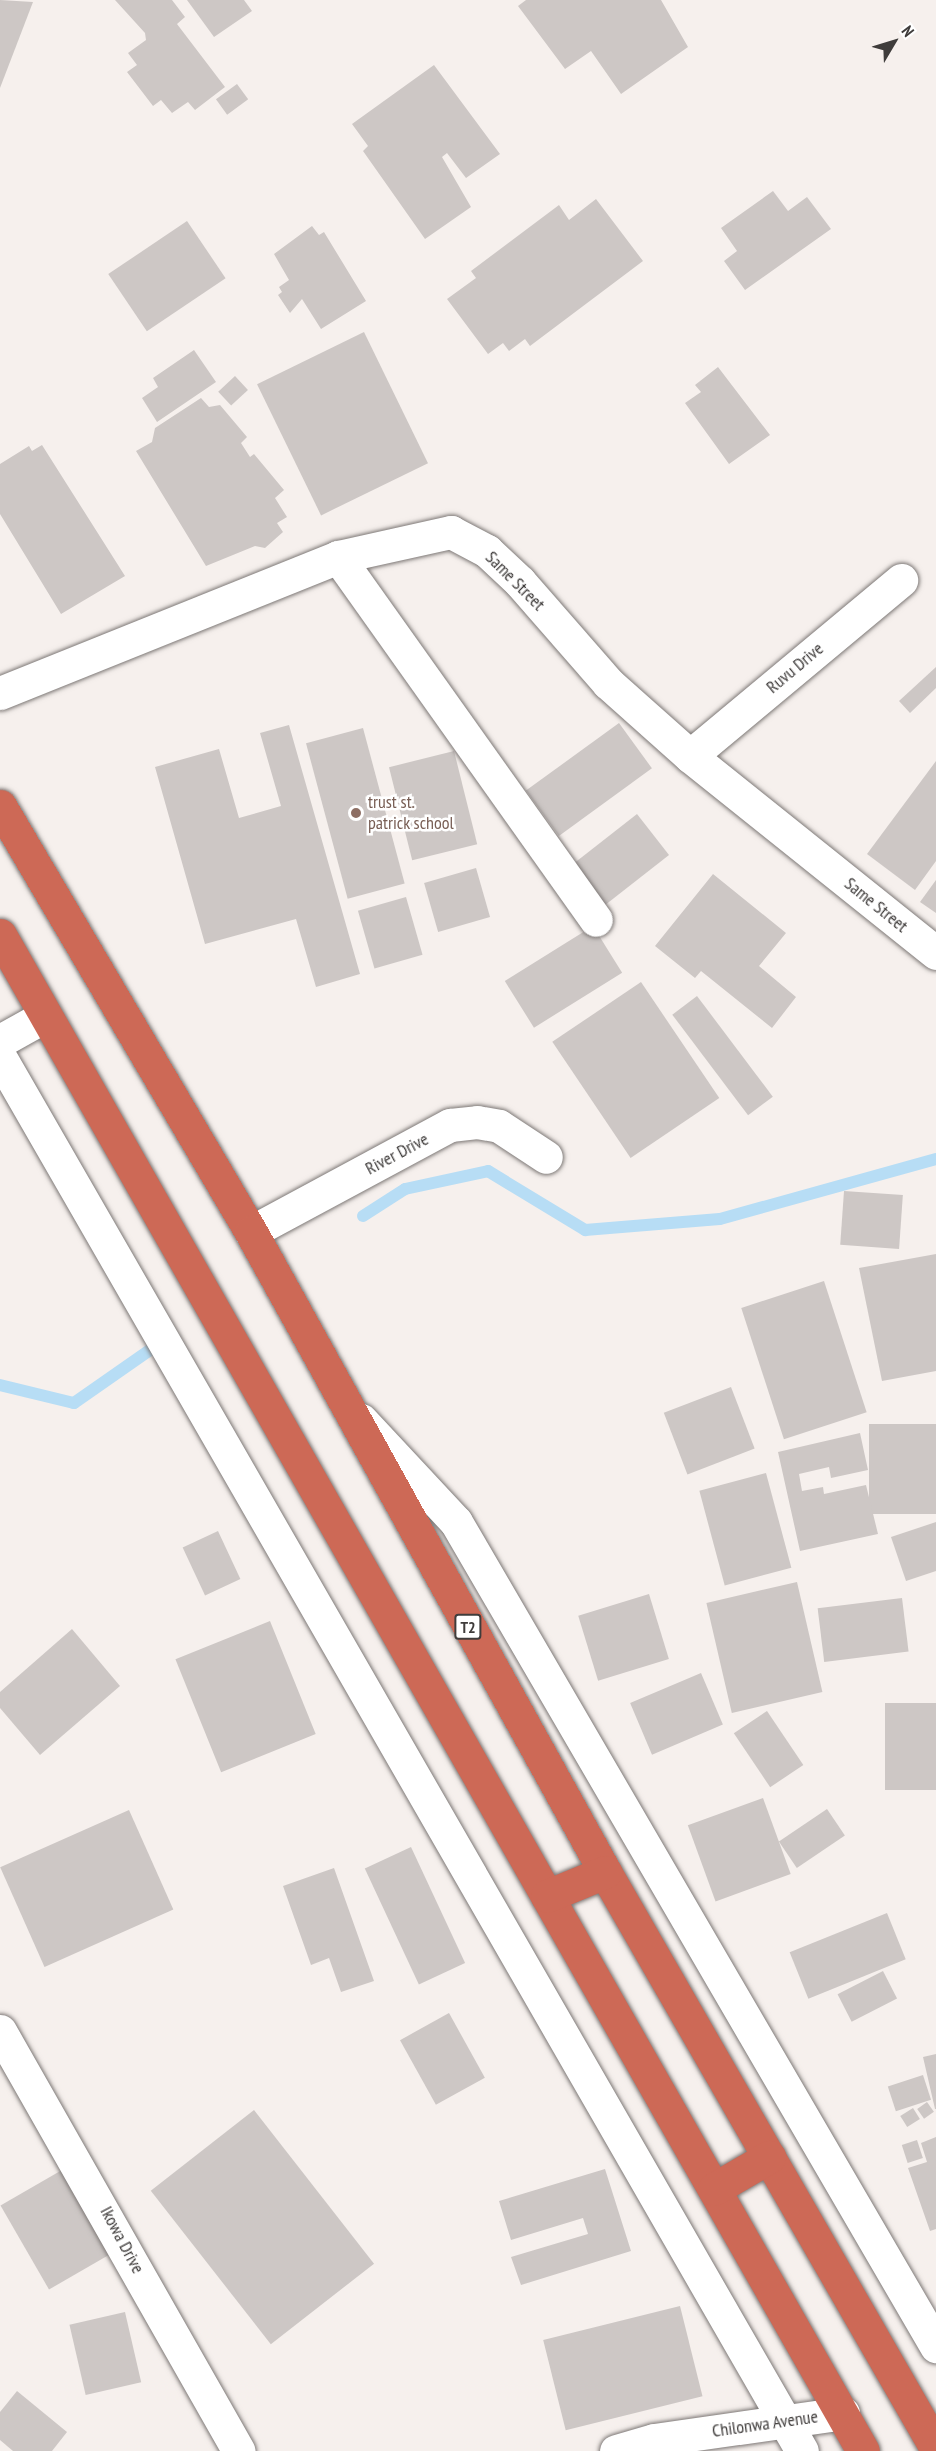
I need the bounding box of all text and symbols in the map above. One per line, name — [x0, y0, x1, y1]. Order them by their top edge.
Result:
north arrow — [864, 12, 924, 72]
text: N — [898, 21, 919, 40]
street label: Same Street — [481, 547, 549, 615]
street label: Ruvu Drive — [762, 638, 828, 698]
place label: trust st. patrick school — [368, 792, 454, 834]
marker: trust st. patrick school — [349, 806, 363, 820]
street label: Same Street — [840, 873, 912, 937]
street label: River Drive — [362, 1128, 432, 1180]
road number: T2 — [453, 1614, 483, 1640]
street label: Ikowa Drive — [95, 2203, 149, 2277]
street label: Chilonwa Avenue — [710, 2406, 820, 2442]

